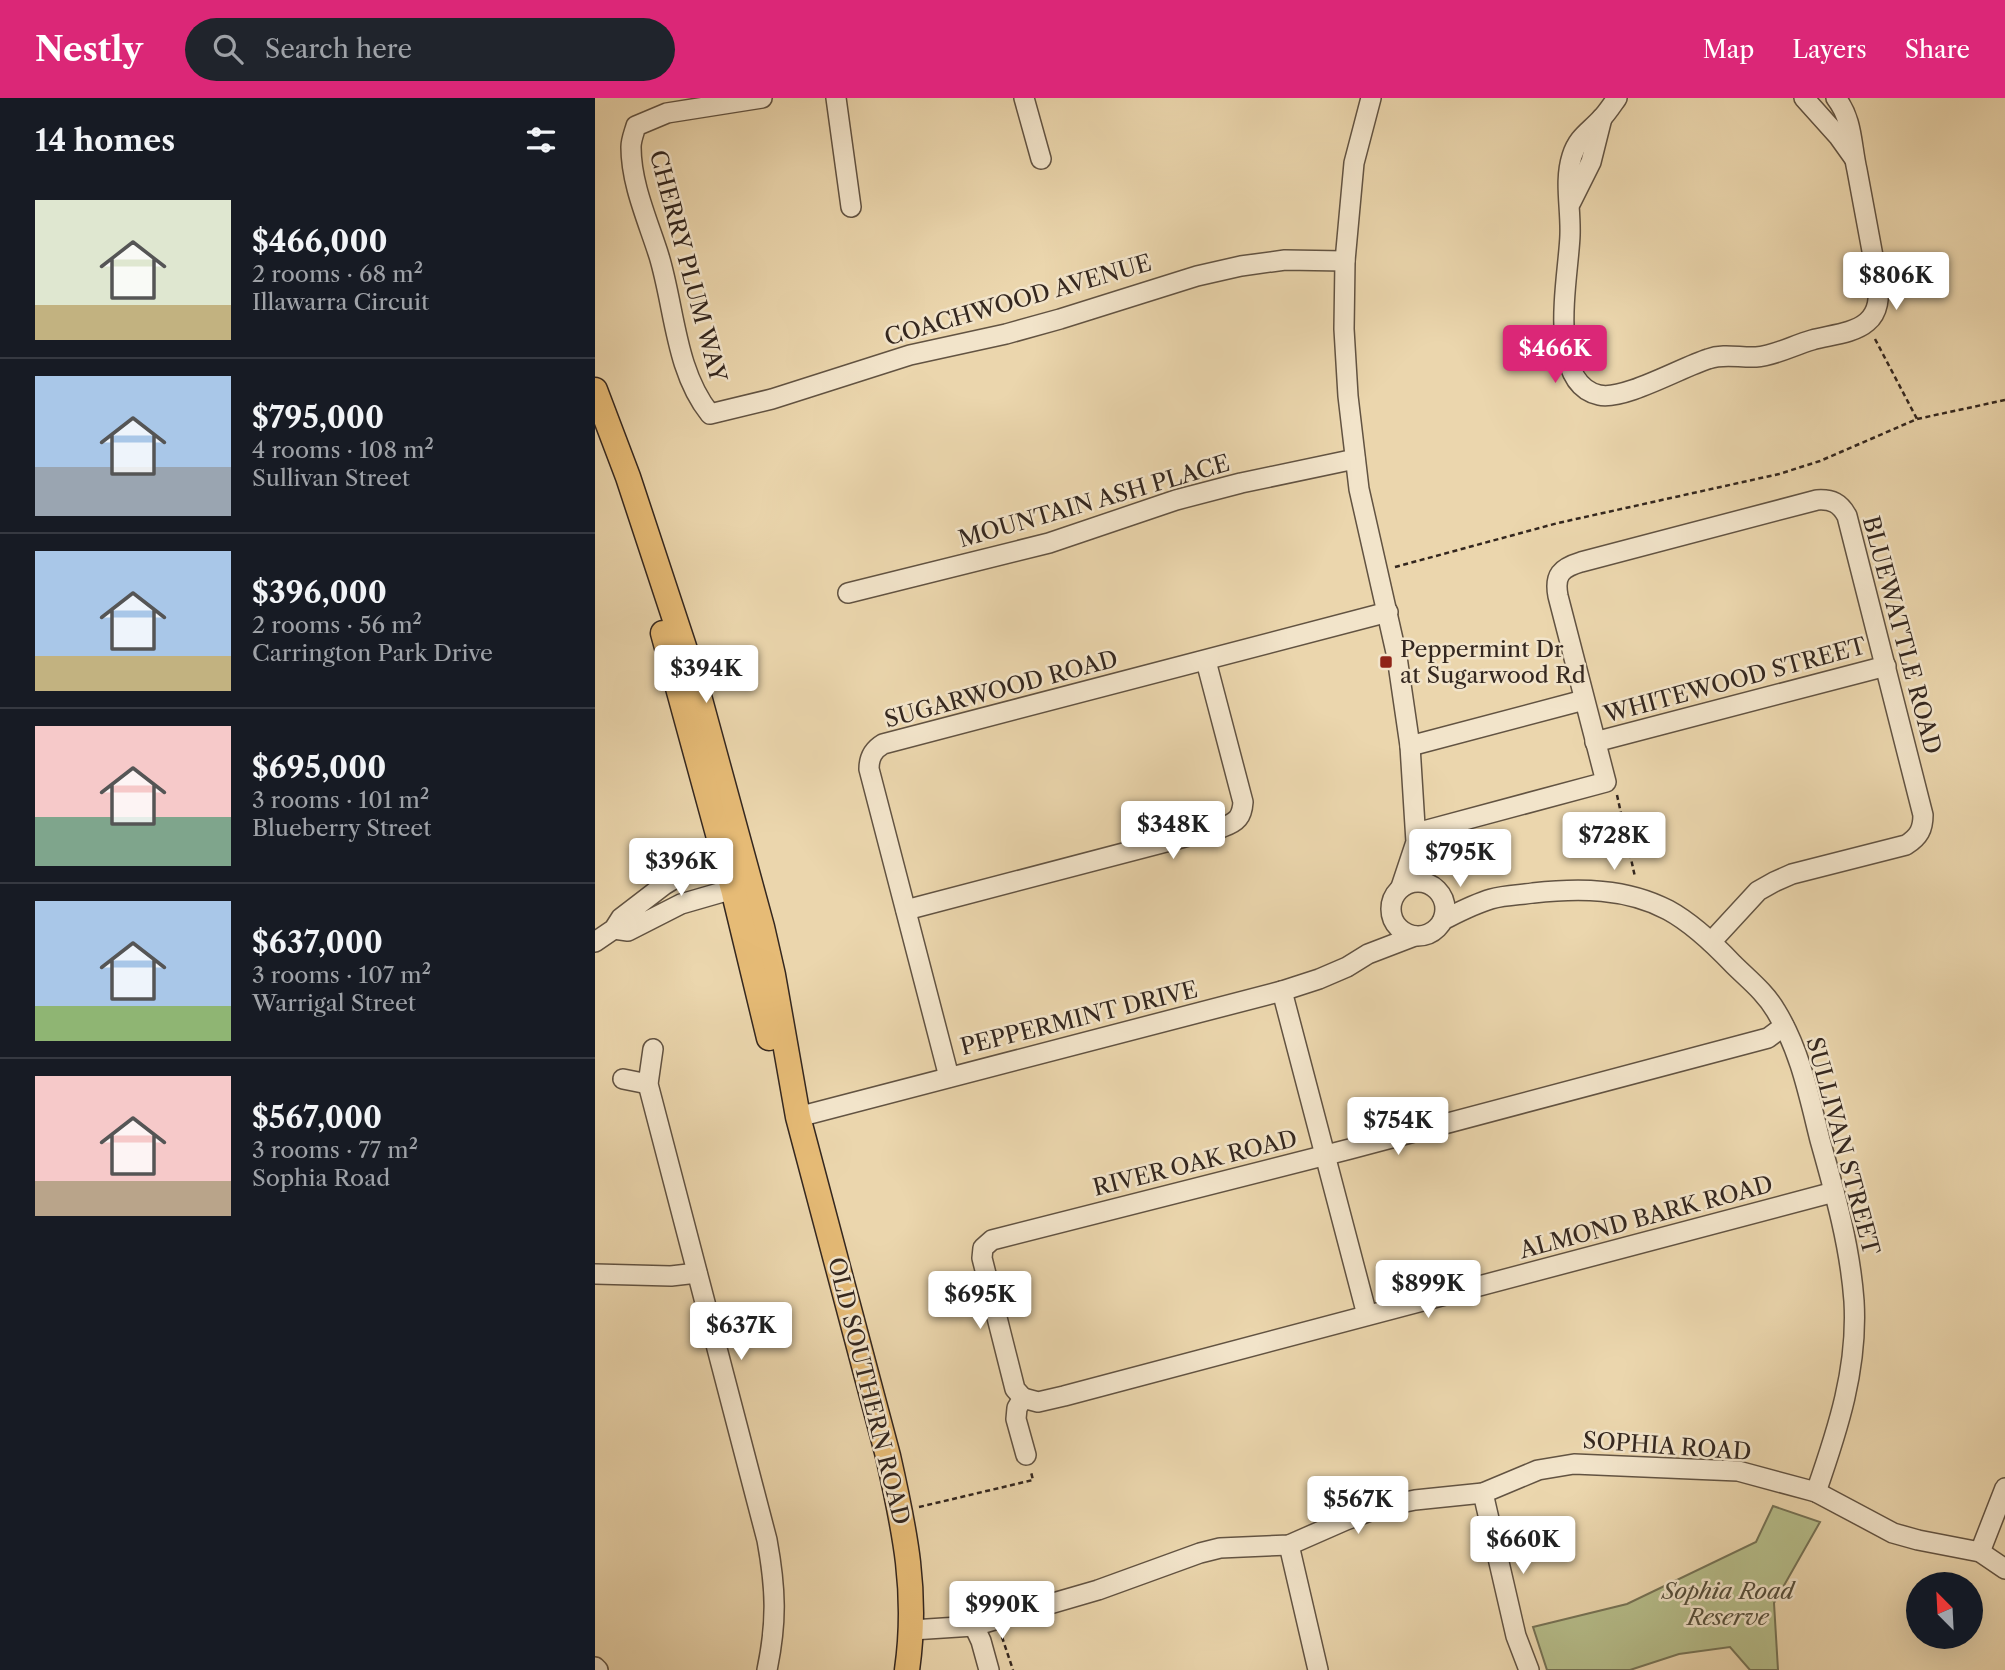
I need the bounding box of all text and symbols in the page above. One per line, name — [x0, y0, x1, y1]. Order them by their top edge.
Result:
search box — [185, 18, 675, 81]
text: Nestly — [35, 29, 143, 70]
icon: search — [209, 30, 247, 68]
text: Search here — [265, 33, 412, 65]
text: Map — [1703, 35, 1754, 64]
text: Layers — [1792, 35, 1867, 64]
text: Share — [1905, 35, 1970, 64]
icon: filters — [522, 121, 560, 159]
text: 14 homes — [35, 122, 175, 159]
street label: CHERRY PLUM WAY — [644, 147, 733, 386]
text: $466,000 — [252, 223, 388, 260]
icon: home — [91, 228, 175, 312]
street label: COACHWOOD AVENUE — [881, 248, 1155, 352]
pin: $806K — [1847, 252, 1945, 312]
text: 2 rooms · 68 m² — [252, 260, 423, 288]
text: $806K — [1859, 261, 1933, 289]
text: Illawarra Circuit — [252, 288, 429, 316]
pin: $466K — [1506, 326, 1604, 385]
text: $466K — [1519, 334, 1591, 362]
text: $795,000 — [252, 399, 384, 436]
icon: home — [91, 404, 175, 488]
text: 4 rooms · 108 m² — [252, 436, 434, 464]
street label: MOUNTAIN ASH PLACE — [955, 449, 1233, 553]
text: Sullivan Street — [252, 464, 410, 492]
street label: BLUEWATTLE ROAD — [1857, 513, 1947, 757]
text: $396,000 — [252, 574, 387, 611]
icon: home — [91, 579, 175, 663]
text: 2 rooms · 56 m² — [252, 611, 422, 639]
street label: WHITEWOOD STREET — [1600, 631, 1870, 729]
place label: Peppermint Dr at Sugarwood Rd — [1400, 635, 1586, 689]
text: Carrington Park Drive — [252, 639, 493, 667]
street label: SUGARWOOD ROAD — [881, 644, 1121, 734]
pin: $394K — [657, 646, 755, 705]
text: $394K — [670, 654, 742, 682]
marker: Peppermint Dr at Sugarwood Rd — [1378, 654, 1394, 670]
text: $695,000 — [252, 749, 386, 786]
icon: home — [91, 754, 175, 838]
text: 3 rooms · 101 m² — [252, 786, 429, 814]
pin: $348K — [1124, 802, 1222, 861]
text: $348K — [1137, 810, 1209, 838]
pin: $728K — [1565, 812, 1663, 872]
text: Blueberry Street — [252, 814, 431, 842]
text: $728K — [1579, 821, 1649, 849]
pin: $795K — [1411, 830, 1509, 889]
pin: $396K — [632, 838, 730, 898]
text: $795K — [1425, 838, 1495, 866]
text: $396K — [645, 847, 717, 875]
text: $637,000 — [252, 924, 383, 961]
icon: home — [91, 929, 175, 1013]
text: 3 rooms · 107 m² — [252, 961, 431, 989]
street label: PEPPERMINT DRIVE — [957, 975, 1201, 1061]
text: Warrigal Street — [252, 989, 416, 1017]
street label: SULLIVAN STREET — [1800, 1034, 1886, 1259]
pin: $754K — [1349, 1098, 1447, 1157]
text: $567,000 — [252, 1099, 382, 1136]
icon: home — [91, 1104, 175, 1188]
text: $754K — [1363, 1106, 1433, 1134]
street label: RIVER OAK ROAD — [1090, 1124, 1300, 1202]
text: 3 rooms · 77 m² — [252, 1136, 418, 1164]
text: Sophia Road — [252, 1164, 390, 1192]
street label: ALMOND BARK ROAD — [1515, 1170, 1776, 1265]
street label: OLD SOUTHERN ROAD — [822, 1254, 916, 1528]
pin: $899K — [1379, 1260, 1477, 1320]
text: $899K — [1392, 1269, 1464, 1297]
pin: $695K — [931, 1272, 1029, 1331]
text: $695K — [944, 1280, 1016, 1308]
pin: $637K — [692, 1302, 790, 1362]
text: $637K — [706, 1311, 776, 1339]
street label: SOPHIA ROAD — [1582, 1426, 1752, 1466]
pin: $567K — [1309, 1476, 1407, 1536]
text: $567K — [1323, 1485, 1393, 1513]
pin: $660K — [1474, 1516, 1572, 1576]
text: $660K — [1486, 1525, 1560, 1553]
north arrow — [1906, 1572, 1983, 1648]
map controls — [1906, 1572, 1983, 1649]
park label: Sophia Road Reserve — [1660, 1577, 1796, 1631]
pin: $990K — [953, 1582, 1051, 1641]
text: $990K — [965, 1590, 1039, 1618]

